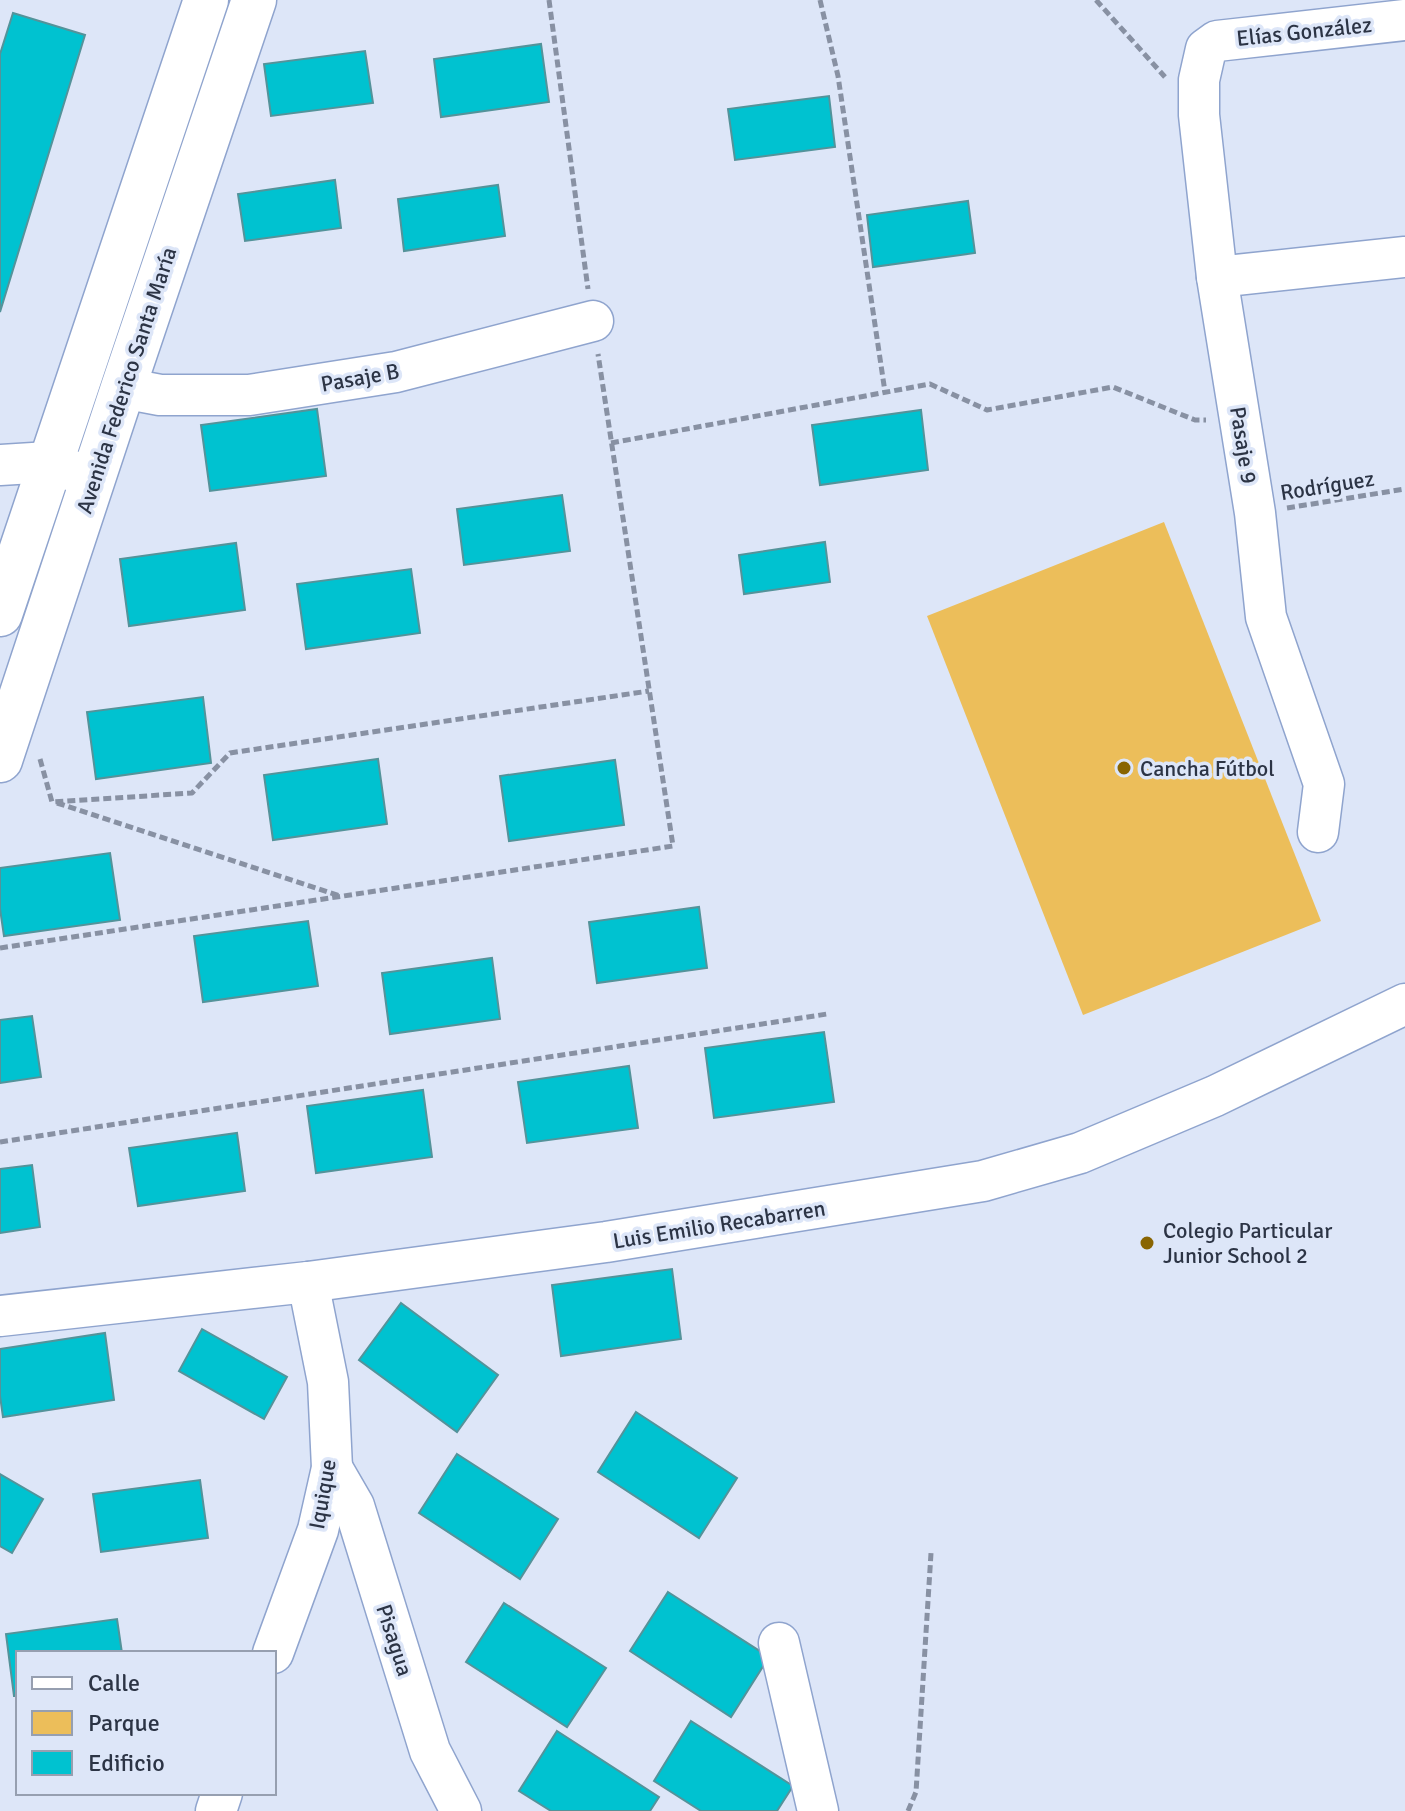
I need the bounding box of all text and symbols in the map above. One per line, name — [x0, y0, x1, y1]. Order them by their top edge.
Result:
street label: Elías González — [1235, 11, 1373, 52]
street label: Avenida Federico Santa María — [71, 244, 182, 517]
street label: Pasaje B — [319, 357, 401, 398]
street label: Pasaje 9 — [1224, 405, 1263, 486]
street label: Rodríguez — [1278, 465, 1376, 506]
place label: Cancha Fútbol — [1140, 755, 1275, 782]
marker: Cancha Fútbol — [1115, 759, 1133, 777]
street label: Luis Emilio Recabarren — [611, 1194, 827, 1255]
place label: Colegio Particular Junior School 2 — [1163, 1217, 1332, 1269]
marker: Colegio Particular Junior School 2 — [1138, 1234, 1156, 1252]
street label: Iquique — [303, 1457, 342, 1531]
street label: Pisagua — [370, 1601, 419, 1679]
legend — [16, 1651, 276, 1795]
text: Calle — [88, 1668, 140, 1698]
text: Parque — [88, 1708, 160, 1738]
text: Edificio — [88, 1748, 165, 1778]

